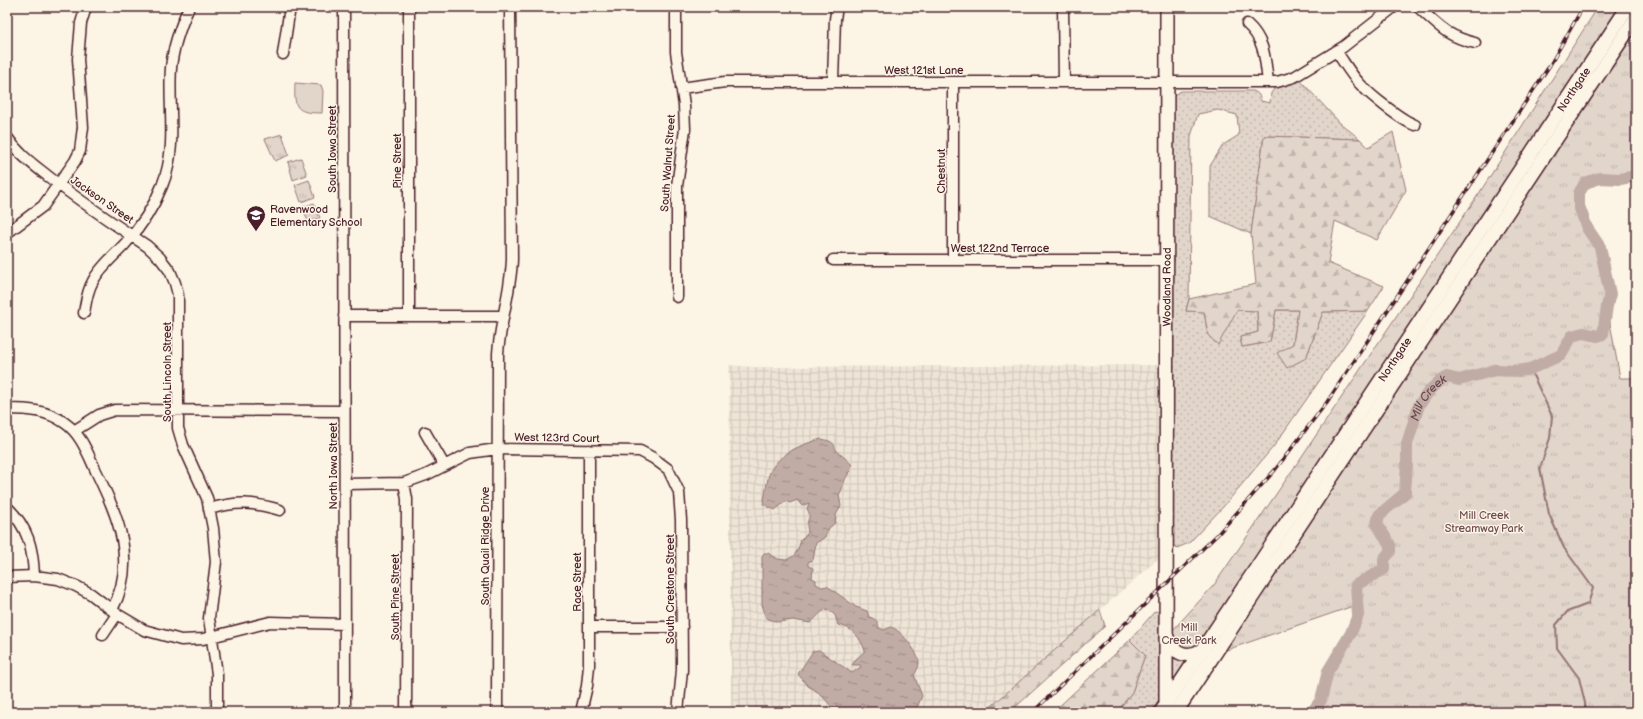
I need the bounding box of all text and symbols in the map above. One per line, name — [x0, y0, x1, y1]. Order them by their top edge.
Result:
street label: West 121st Lane — [884, 64, 964, 77]
street label: Northgate — [1554, 64, 1593, 114]
street label: South Iowa Street — [326, 105, 339, 193]
street label: South Walnut Street — [658, 113, 678, 212]
street label: Pine Street — [391, 133, 404, 189]
street label: Chestnut — [935, 148, 948, 193]
street label: Jackson Street — [68, 173, 136, 227]
place label: Ravenwood Elementary School — [270, 203, 362, 229]
school or university icon: Ravenwood Elementary School — [245, 204, 267, 232]
street label: West 122nd Terrace — [951, 242, 1050, 255]
street label: Woodland Road — [1160, 247, 1173, 327]
street label: South Lincoln Street — [161, 321, 174, 422]
street label: Northgate — [1375, 334, 1414, 384]
water label: Mill Creek — [1407, 371, 1450, 423]
street label: North Iowa Street — [327, 422, 340, 510]
street label: West 123rd Court — [514, 431, 601, 445]
street label: South Quail Ridge Drive — [479, 486, 492, 605]
park label: Mill Creek Streamway Park — [1445, 509, 1524, 535]
street label: South Crestone Street — [664, 533, 677, 644]
street label: Race Street — [571, 552, 584, 612]
street label: South Pine Street — [389, 553, 402, 640]
park label: Mill Creek Park — [1161, 621, 1217, 647]

